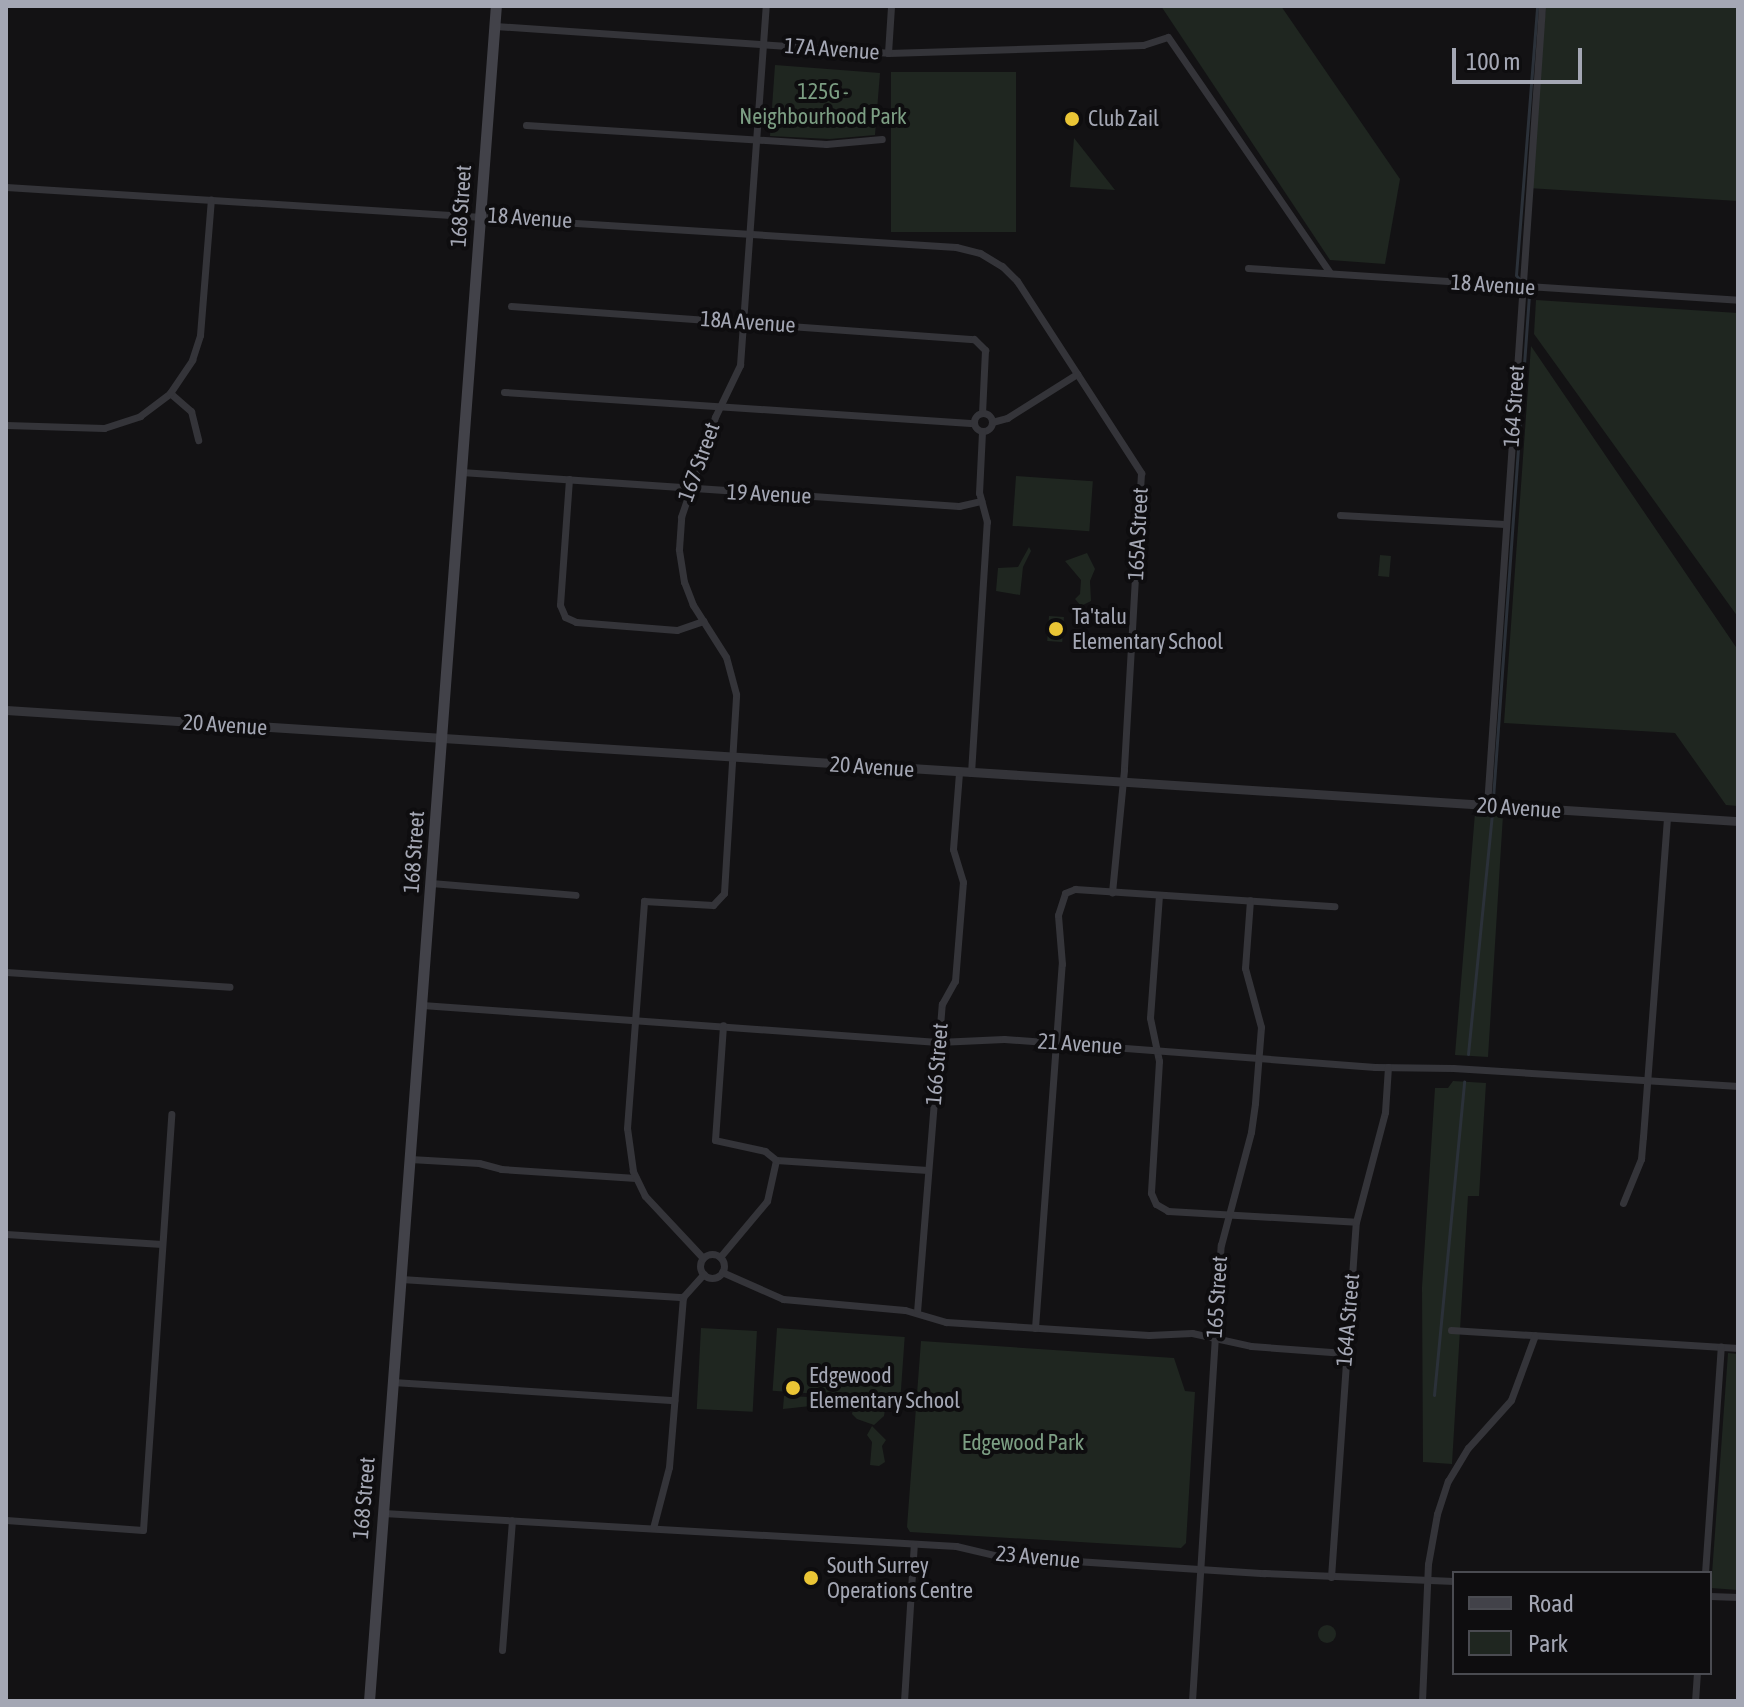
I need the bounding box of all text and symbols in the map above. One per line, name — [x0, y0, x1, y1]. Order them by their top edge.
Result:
scale bar — [1456, 32, 1586, 82]
street label: 17A Avenue — [784, 33, 880, 65]
text: 100 m — [1466, 48, 1520, 75]
park label: 125G - Neighbourhood Park — [739, 78, 907, 130]
place label: Club Zail — [1088, 106, 1159, 132]
marker: Club Zail — [1063, 110, 1081, 128]
street label: 168 Street — [445, 164, 477, 248]
street label: 18 Avenue — [487, 202, 573, 234]
street label: 18 Avenue — [1450, 269, 1536, 301]
street label: 18A Avenue — [700, 306, 796, 338]
street label: 164 Street — [1498, 364, 1530, 448]
street label: 167 Street — [673, 419, 725, 505]
street label: 19 Avenue — [726, 479, 812, 509]
street label: 165A Street — [1122, 487, 1154, 581]
place label: Ta'talu Elementary School — [1072, 603, 1223, 654]
marker: Ta'talu Elementary School — [1047, 620, 1065, 638]
street label: 20 Avenue — [182, 709, 268, 741]
street label: 20 Avenue — [829, 751, 915, 783]
street label: 20 Avenue — [1476, 792, 1562, 824]
street label: 168 Street — [398, 810, 430, 894]
street label: 166 Street — [920, 1022, 954, 1106]
street label: 21 Avenue — [1037, 1028, 1123, 1060]
street label: 165 Street — [1201, 1255, 1233, 1339]
street label: 164A Street — [1331, 1272, 1365, 1368]
place label: Edgewood Elementary School — [809, 1362, 960, 1414]
marker: Edgewood Elementary School — [784, 1379, 802, 1397]
park label: Edgewood Park — [962, 1430, 1084, 1456]
street label: 168 Street — [347, 1456, 381, 1540]
street label: 23 Avenue — [995, 1540, 1081, 1574]
place label: South Surrey Operations Centre — [827, 1552, 973, 1604]
marker: South Surrey Operations Centre — [802, 1569, 820, 1587]
legend — [1452, 1571, 1712, 1675]
text: Road — [1528, 1590, 1574, 1617]
text: Park — [1528, 1630, 1568, 1657]

